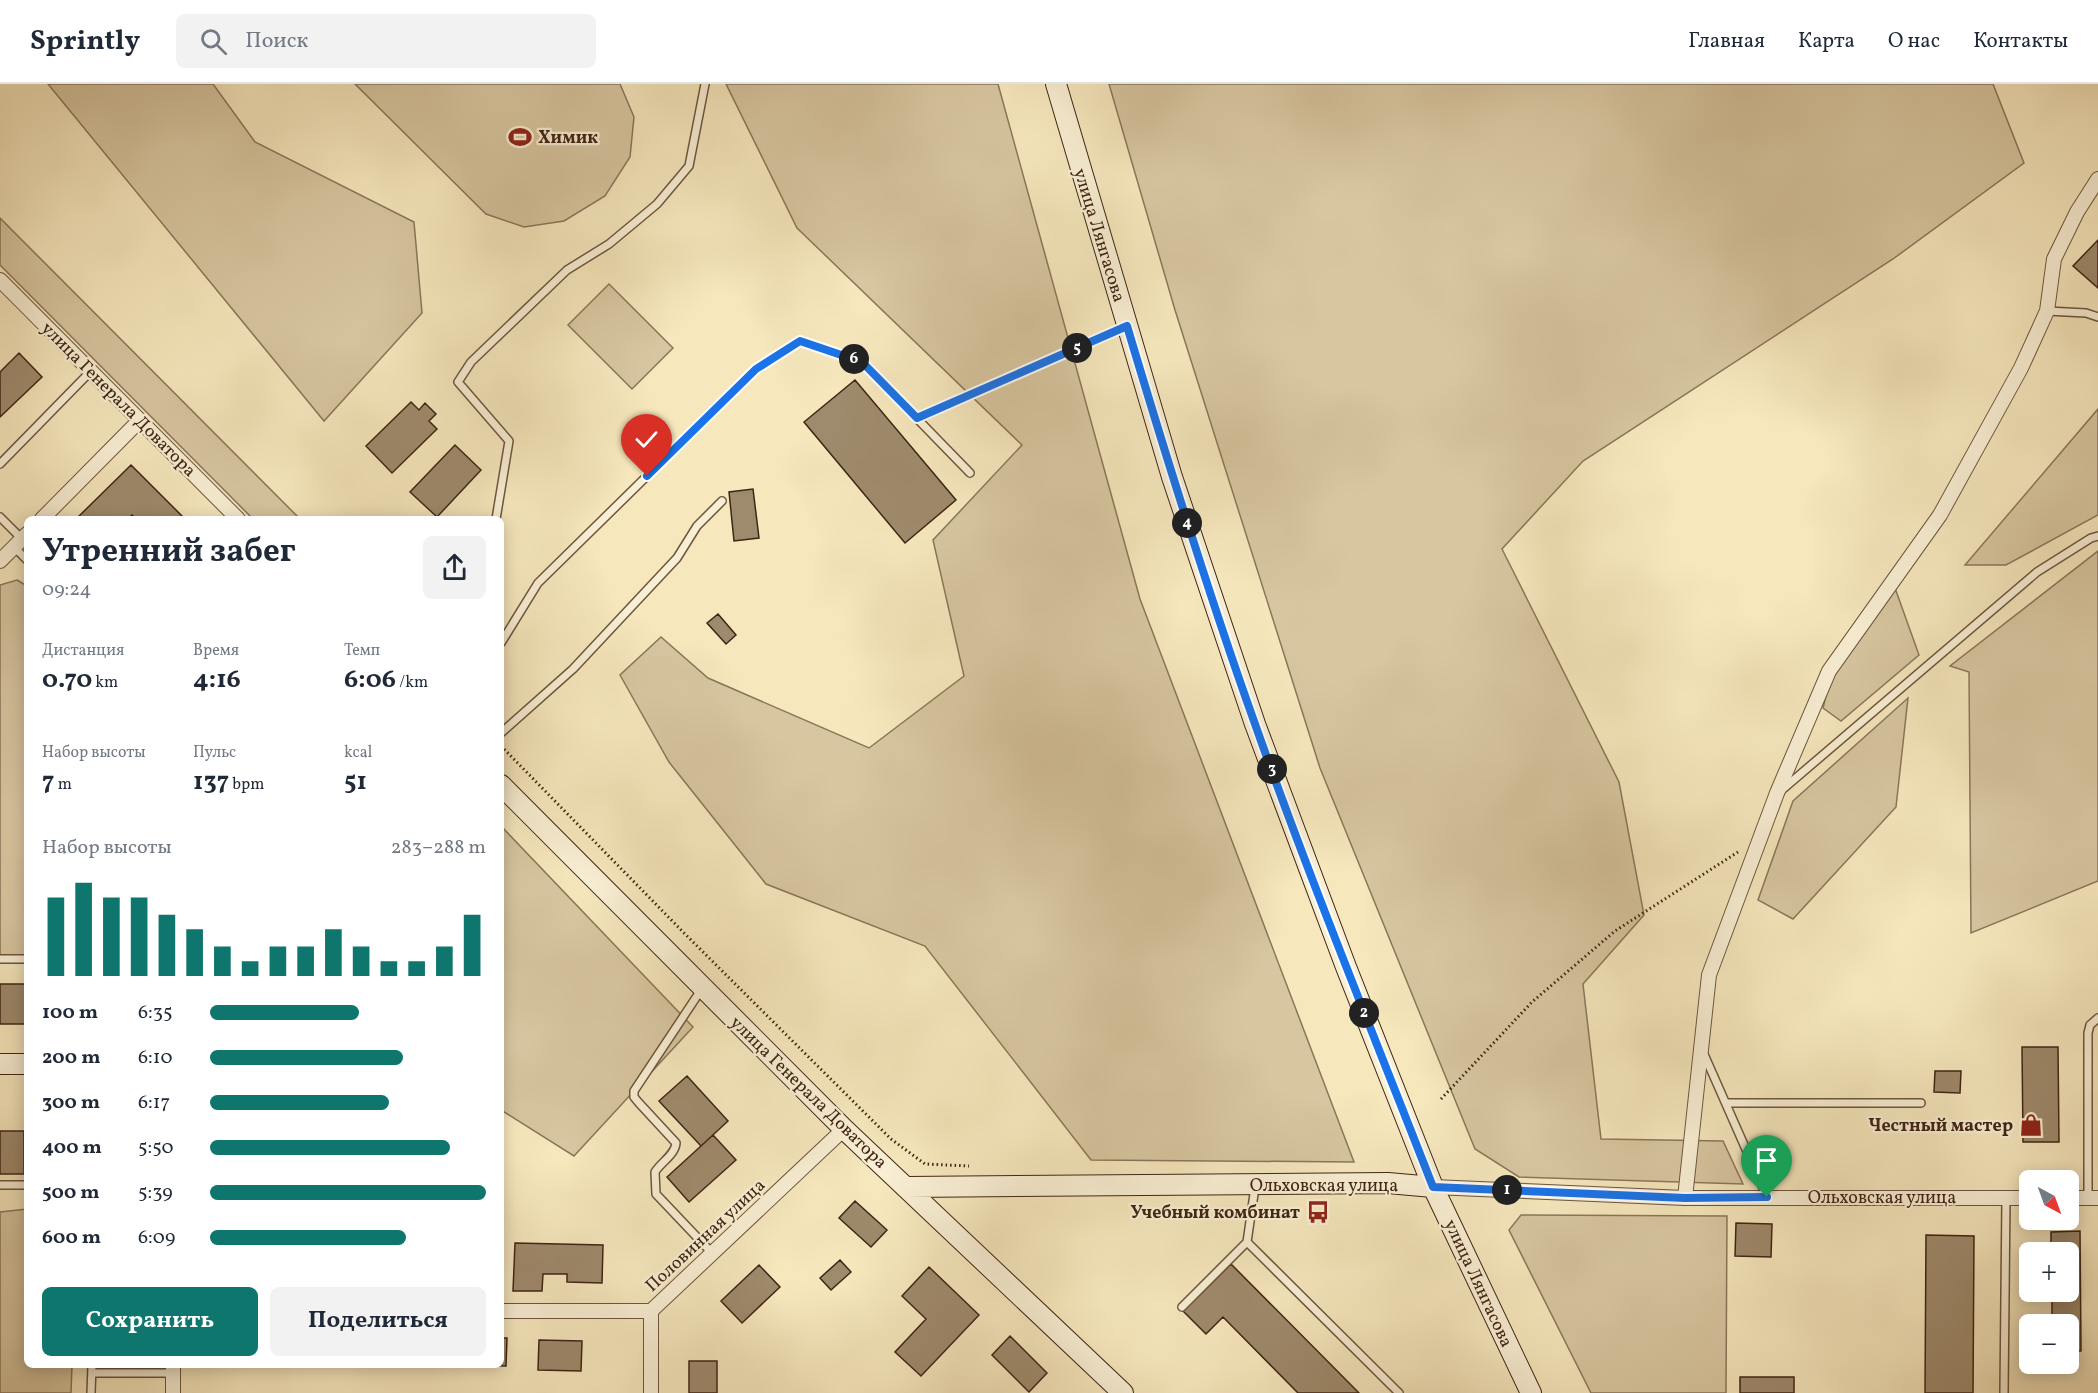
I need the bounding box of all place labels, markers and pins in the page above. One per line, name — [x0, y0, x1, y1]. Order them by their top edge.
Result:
sports icon: Химик — [507, 124, 533, 150]
place label: Химик — [538, 126, 598, 151]
pin: 5 — [1062, 333, 1092, 363]
pin: 6 — [839, 344, 869, 374]
pin — [621, 414, 672, 476]
pin: 4 — [1172, 508, 1202, 538]
pin: 3 — [1257, 754, 1287, 784]
pin: 2 — [1349, 998, 1379, 1028]
shop icon: Честный мастер — [2018, 1112, 2044, 1138]
place label: Честный мастер — [1868, 1114, 2013, 1139]
pin — [1741, 1135, 1792, 1197]
pin: 1 — [1492, 1175, 1522, 1205]
bus stop icon: Учебный комбинат — [1305, 1199, 1331, 1225]
place label: Учебный комбинат — [1131, 1201, 1300, 1226]

